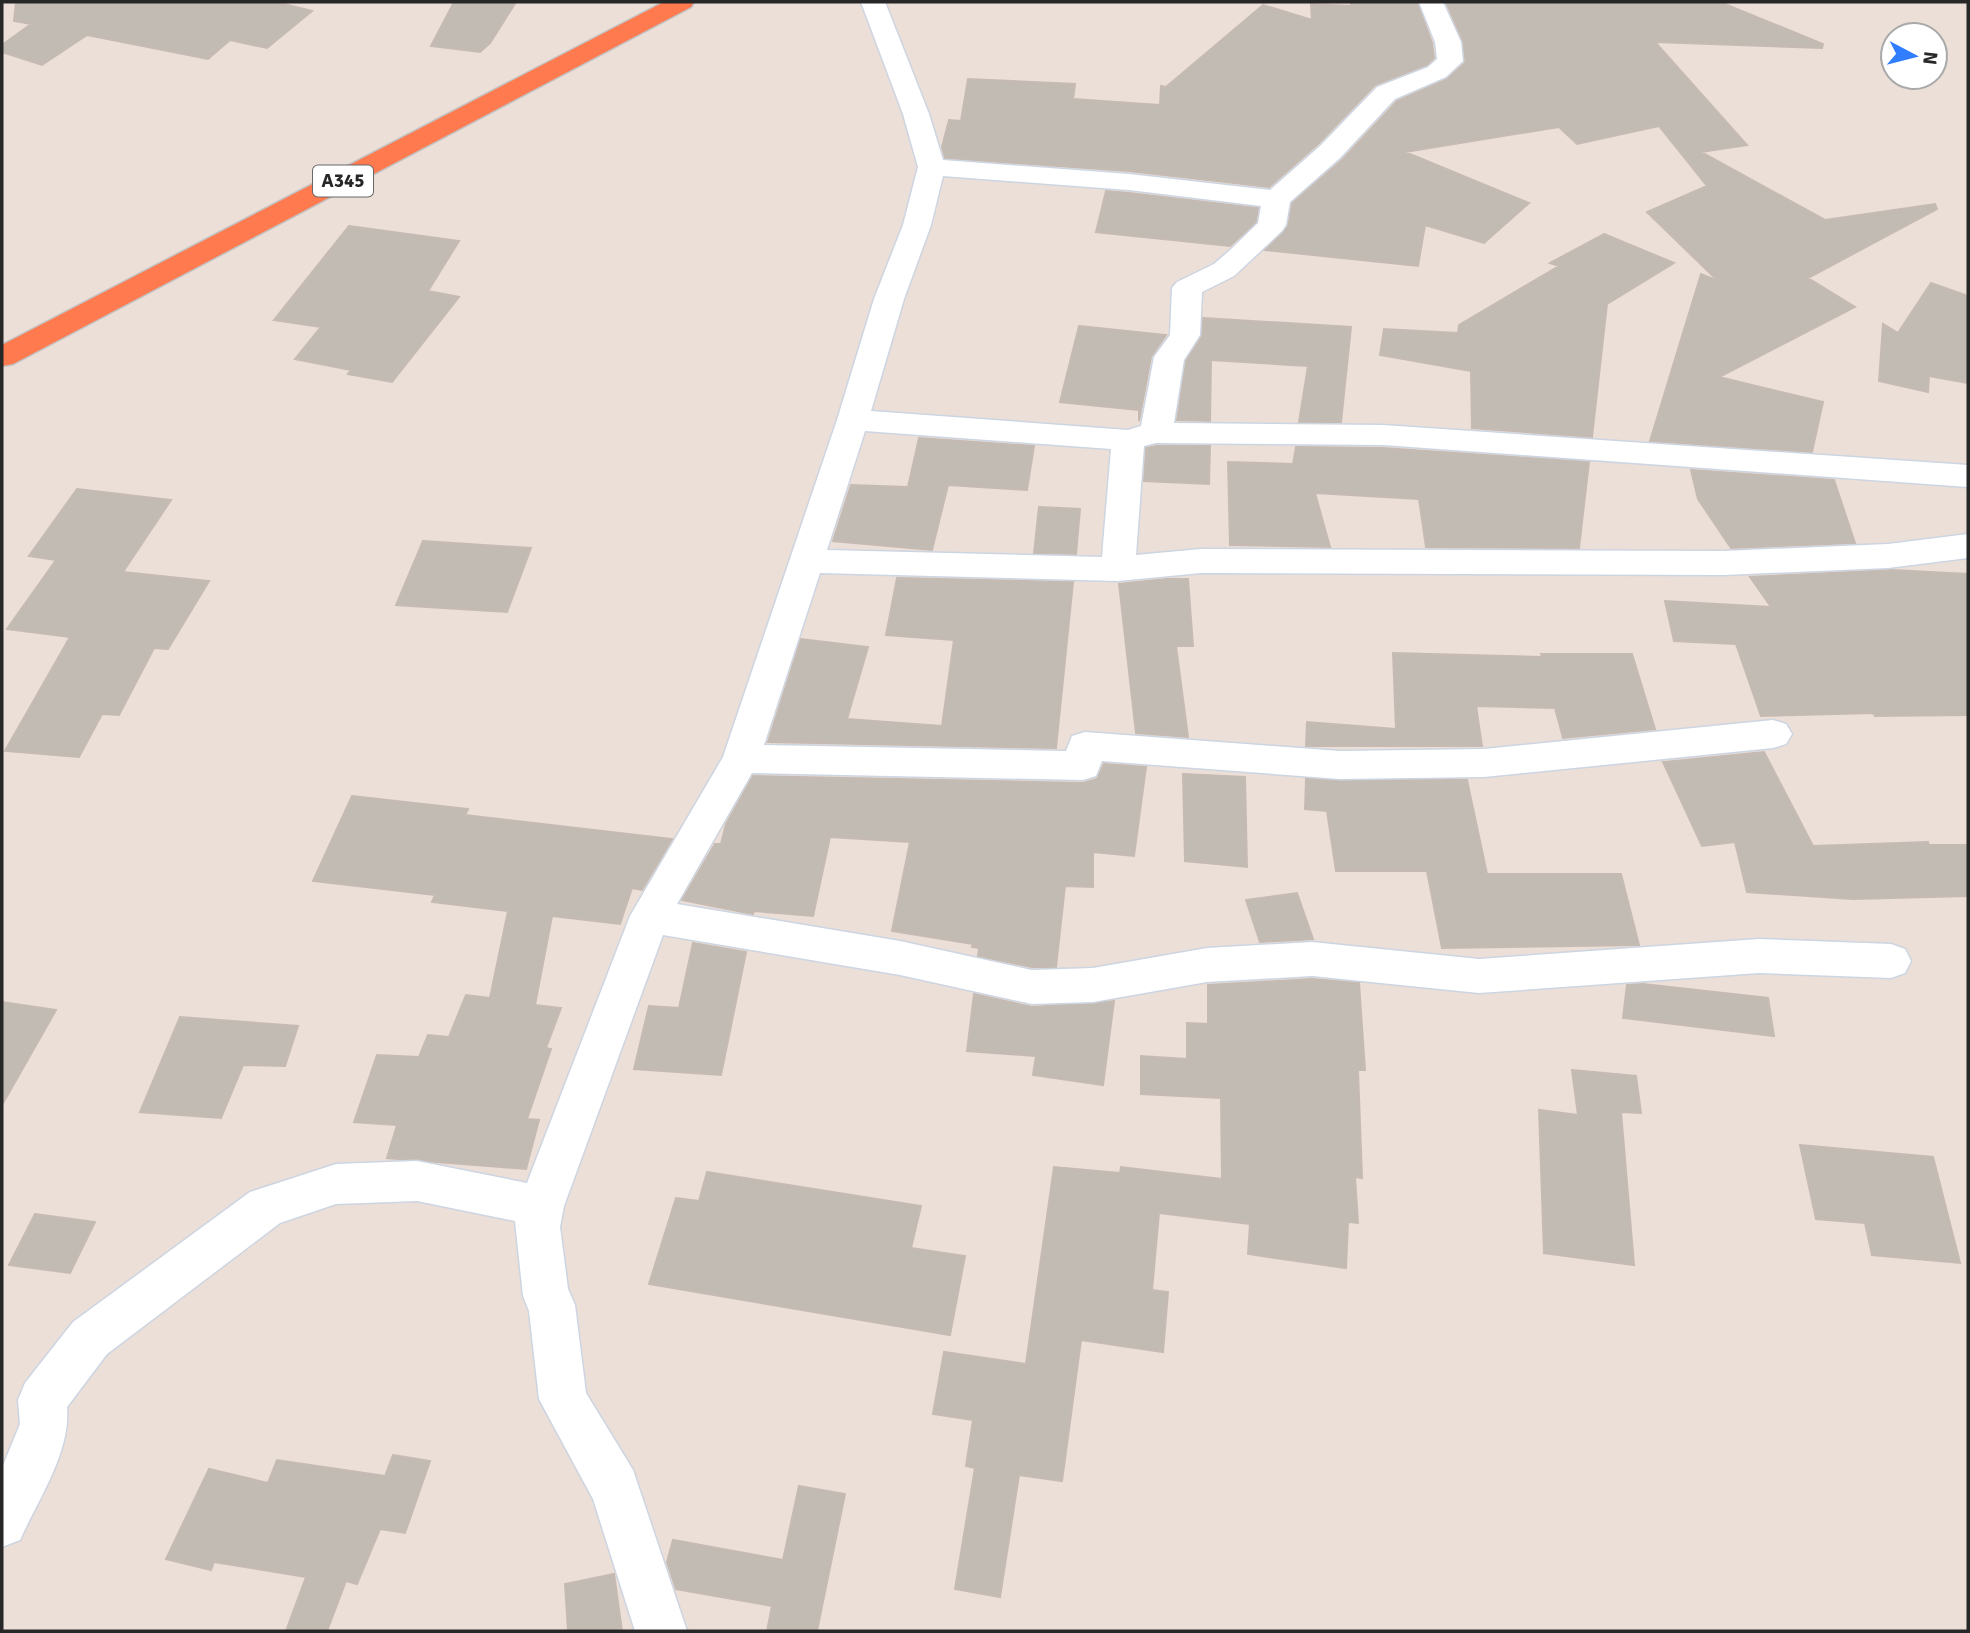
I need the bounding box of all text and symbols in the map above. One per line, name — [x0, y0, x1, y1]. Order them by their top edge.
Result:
north arrow — [1879, 21, 1949, 91]
text: N — [1917, 50, 1943, 66]
road number: A345 — [313, 166, 373, 196]

